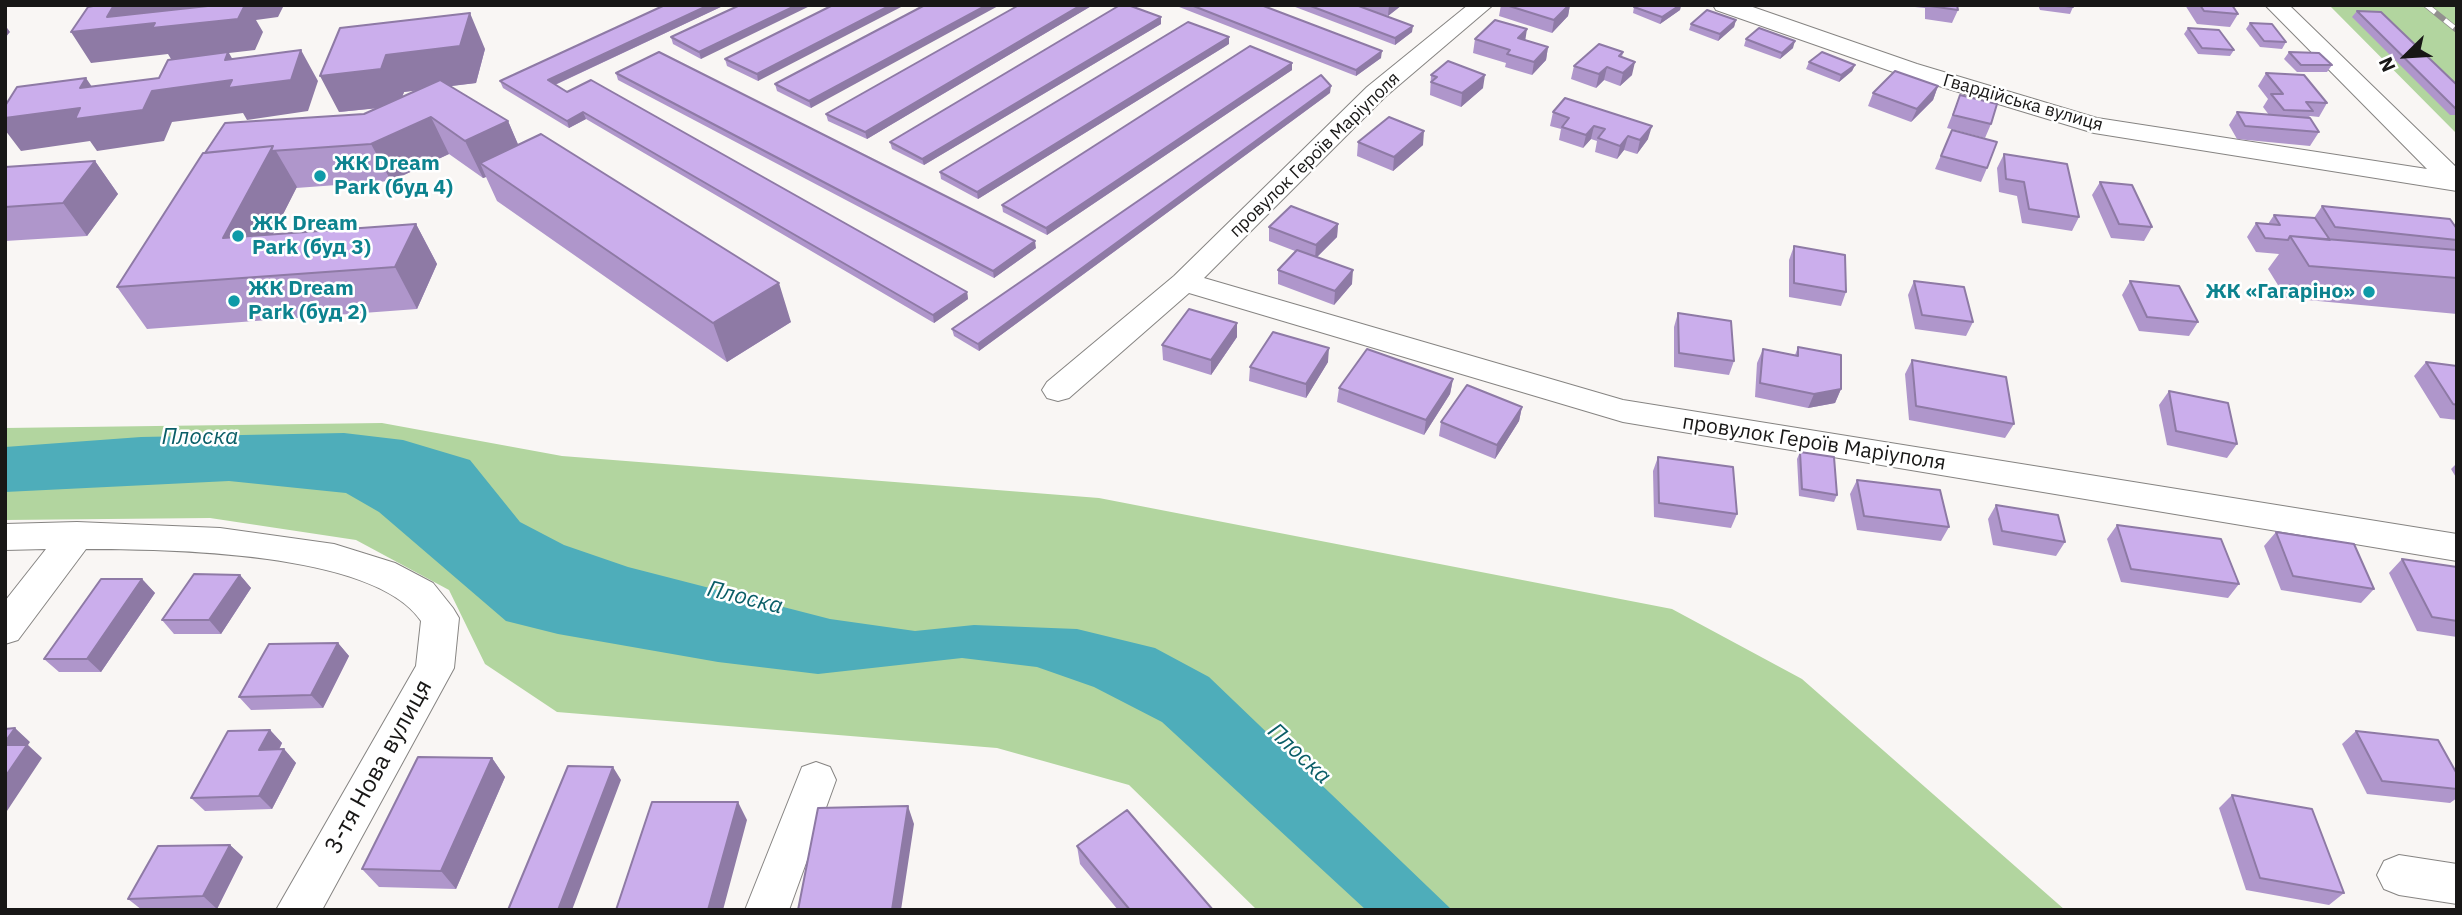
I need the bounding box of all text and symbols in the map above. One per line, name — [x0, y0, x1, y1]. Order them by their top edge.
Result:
north arrow — [2371, 21, 2441, 91]
text: N — [2373, 53, 2401, 76]
street label: провулок Героїв Маріуполя — [1225, 68, 1405, 242]
street label: Гвардійська вулиця — [1940, 70, 2106, 136]
place label: ЖК Dream Park (буд 4) — [334, 151, 453, 201]
marker: ЖК Dream Park (буд 4) — [312, 168, 328, 184]
place label: ЖК Dream Park (буд 3) — [252, 211, 371, 261]
marker: ЖК Dream Park (буд 3) — [230, 228, 246, 244]
place label: ЖК Dream Park (буд 2) — [248, 276, 367, 326]
place label: ЖК «Гагаріно» — [2205, 279, 2355, 305]
marker: ЖК «Гагаріно» — [2361, 284, 2377, 300]
marker: ЖК Dream Park (буд 2) — [226, 293, 242, 309]
street label: провулок Героїв Маріуполя — [1680, 410, 1948, 476]
water label: Плоска — [162, 423, 238, 451]
water label: Плоска — [704, 575, 786, 621]
street label: 3-тя Нова вулиця — [319, 675, 439, 859]
water label: Плоска — [1261, 718, 1337, 790]

